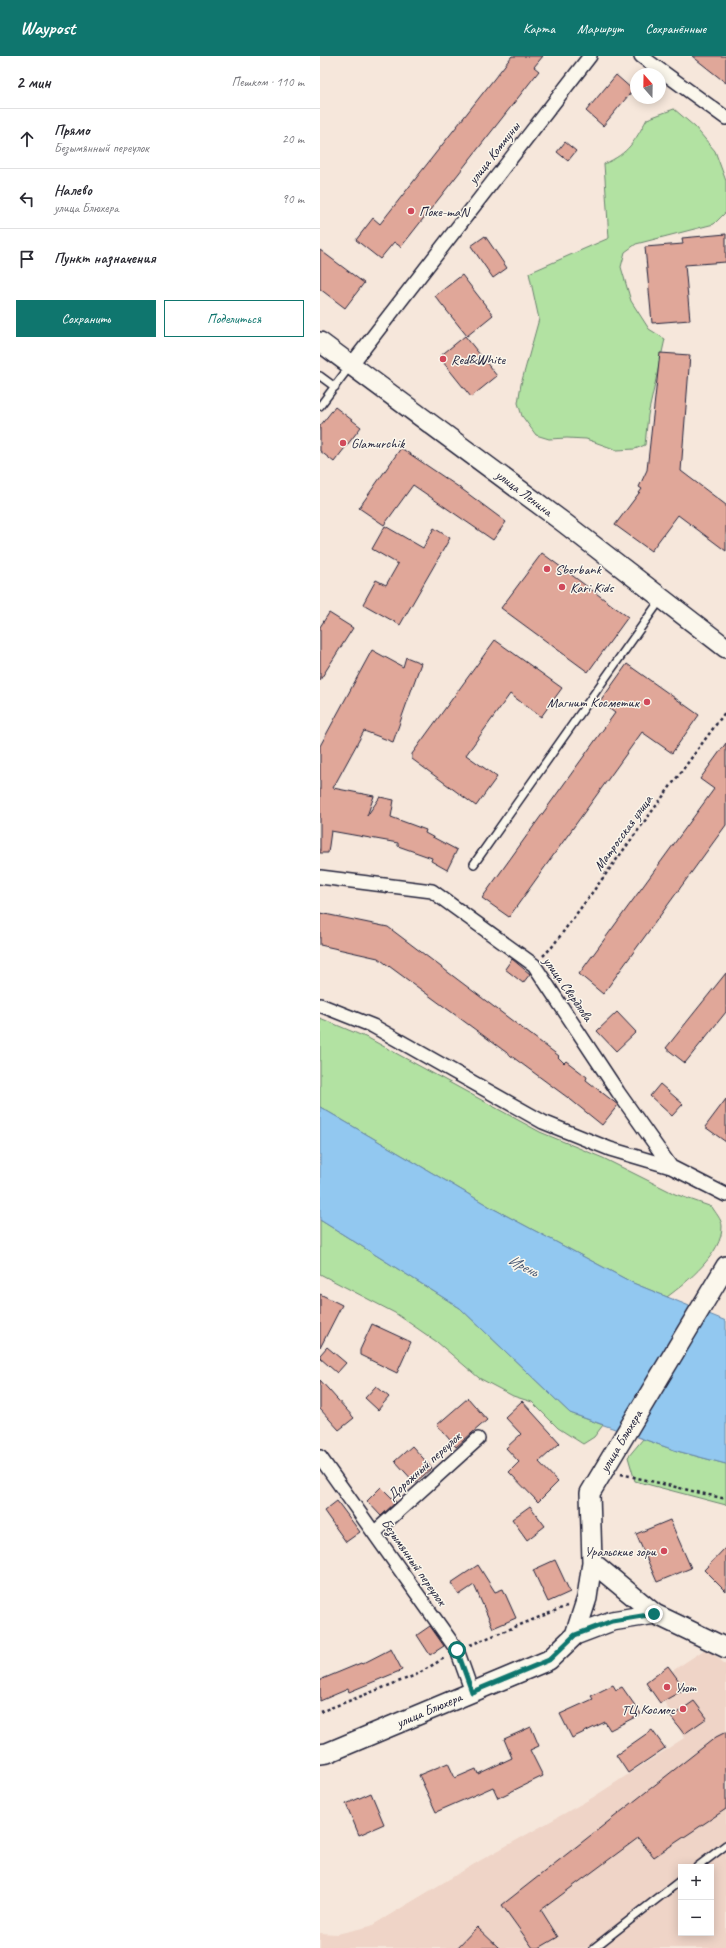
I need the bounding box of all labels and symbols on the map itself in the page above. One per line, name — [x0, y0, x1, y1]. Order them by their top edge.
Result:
north arrow — [630, 68, 666, 104]
street label: улица Коммуны — [464, 117, 524, 188]
place label: Поке-maN — [419, 203, 471, 220]
marker: Поке-maN — [406, 206, 416, 216]
place label: Red&White — [451, 351, 507, 368]
marker: Red&White — [438, 354, 448, 364]
place label: Glamurchik — [351, 435, 405, 452]
marker: Glamurchik — [338, 438, 348, 448]
street label: улица Ленина — [492, 466, 557, 521]
place label: Sberbank — [555, 561, 602, 578]
marker: Sberbank — [542, 564, 552, 574]
place label: Kari Kids — [570, 579, 615, 596]
marker: Kari Kids — [557, 582, 567, 592]
place label: Магнит Косметик — [547, 694, 641, 711]
marker: Магнит Косметик — [642, 697, 652, 707]
street label: Матросская улица — [590, 791, 657, 874]
street label: улица Свердлова — [539, 953, 597, 1026]
water label: Ирень — [505, 1251, 543, 1282]
street label: улица Блюхера — [595, 1406, 647, 1476]
street label: Дорожный переулок — [383, 1427, 466, 1504]
street label: Безымянный переулок — [378, 1515, 451, 1610]
place label: Уральские зори — [584, 1543, 657, 1560]
marker: Уральские зори — [659, 1546, 669, 1556]
route end — [645, 1605, 663, 1623]
route start — [448, 1641, 466, 1659]
place label: Уют — [675, 1679, 697, 1696]
marker: Уют — [662, 1682, 672, 1692]
street label: улица Блюхера — [393, 1688, 466, 1732]
place label: ТЦ Космос — [622, 1701, 676, 1718]
marker: ТЦ Космос — [678, 1704, 688, 1714]

